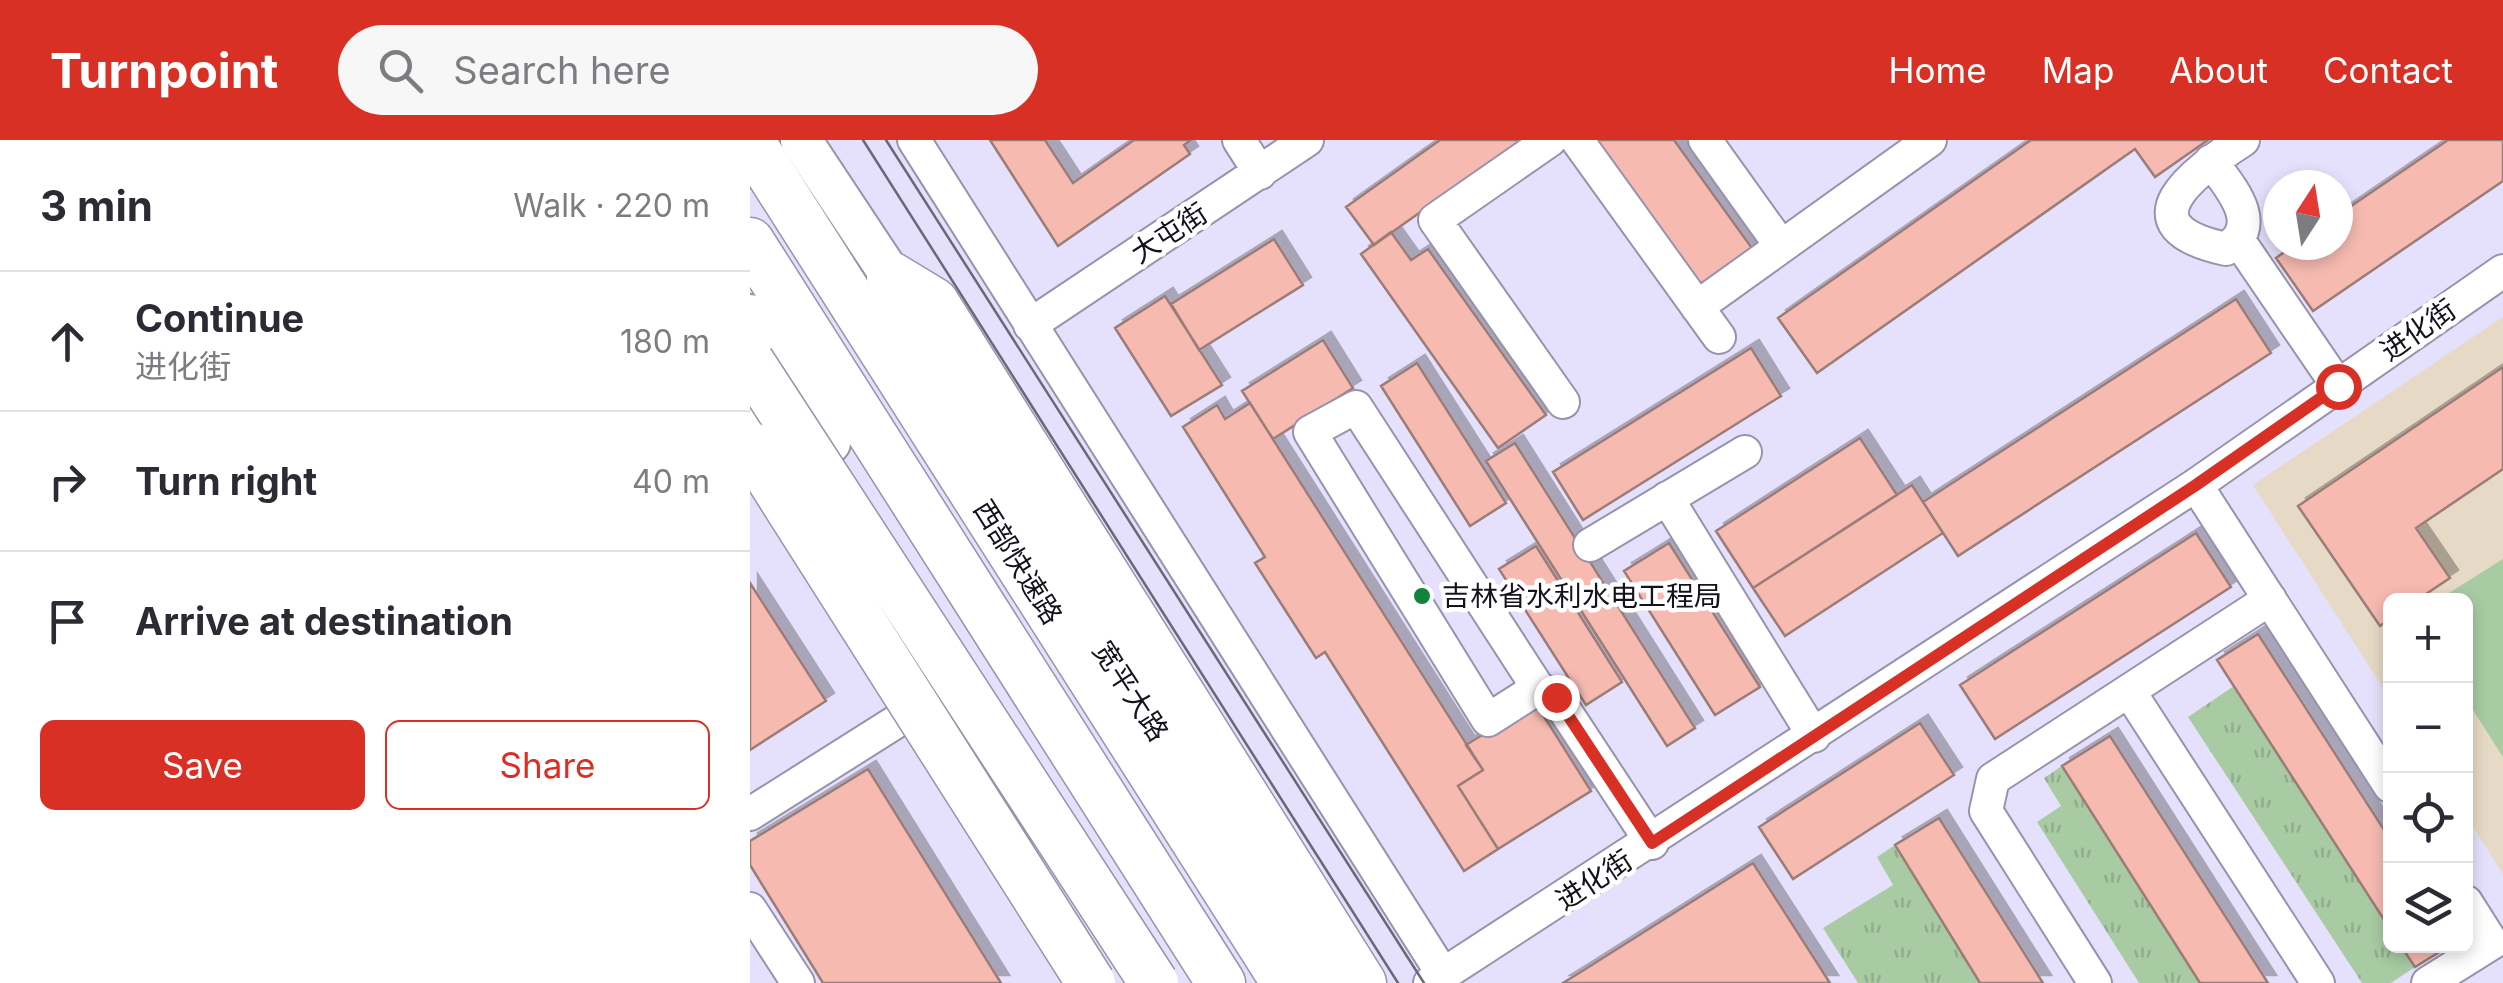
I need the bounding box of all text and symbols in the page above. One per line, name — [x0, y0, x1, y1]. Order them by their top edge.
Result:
search box — [338, 25, 1038, 115]
text: Turnpoint — [50, 41, 278, 100]
icon: search — [373, 43, 428, 98]
text: Search here — [453, 47, 671, 93]
text: Home — [1889, 49, 1987, 91]
text: Map — [2042, 49, 2114, 91]
text: About — [2169, 49, 2268, 91]
text: Contact — [2323, 49, 2453, 91]
north arrow — [2263, 170, 2353, 260]
text: 3 min — [40, 180, 153, 231]
text: Walk · 220 m — [513, 186, 710, 225]
street label: 大屯街 — [1125, 196, 1213, 270]
street label: 进化街 — [2374, 292, 2462, 368]
text: Continue — [135, 295, 304, 341]
icon: ahead — [40, 314, 95, 369]
text: 180 m — [620, 322, 710, 361]
text: 进化街 — [135, 347, 231, 386]
route start — [2316, 364, 2362, 410]
icon: right — [40, 454, 95, 509]
text: Turn right — [135, 458, 317, 504]
text: 40 m — [632, 462, 710, 501]
street label: 西部快速路 — [966, 494, 1070, 630]
place label: 吉林省水利水电工程局 — [1442, 579, 1722, 613]
marker: 吉林省水利水电工程局 — [1411, 585, 1433, 607]
map controls — [2383, 593, 2473, 953]
button: + — [2383, 593, 2473, 683]
icon: arrive — [40, 594, 95, 649]
text: Arrive at destination — [135, 598, 513, 644]
street label: 宽平大路 — [1086, 635, 1176, 747]
route end — [1534, 675, 1580, 721]
button: − — [2383, 683, 2473, 773]
button: Save — [40, 720, 365, 810]
button: Share — [385, 720, 710, 810]
button: locate — [2383, 773, 2473, 863]
street label: 进化街 — [1550, 843, 1638, 917]
button: layers — [2383, 863, 2473, 953]

